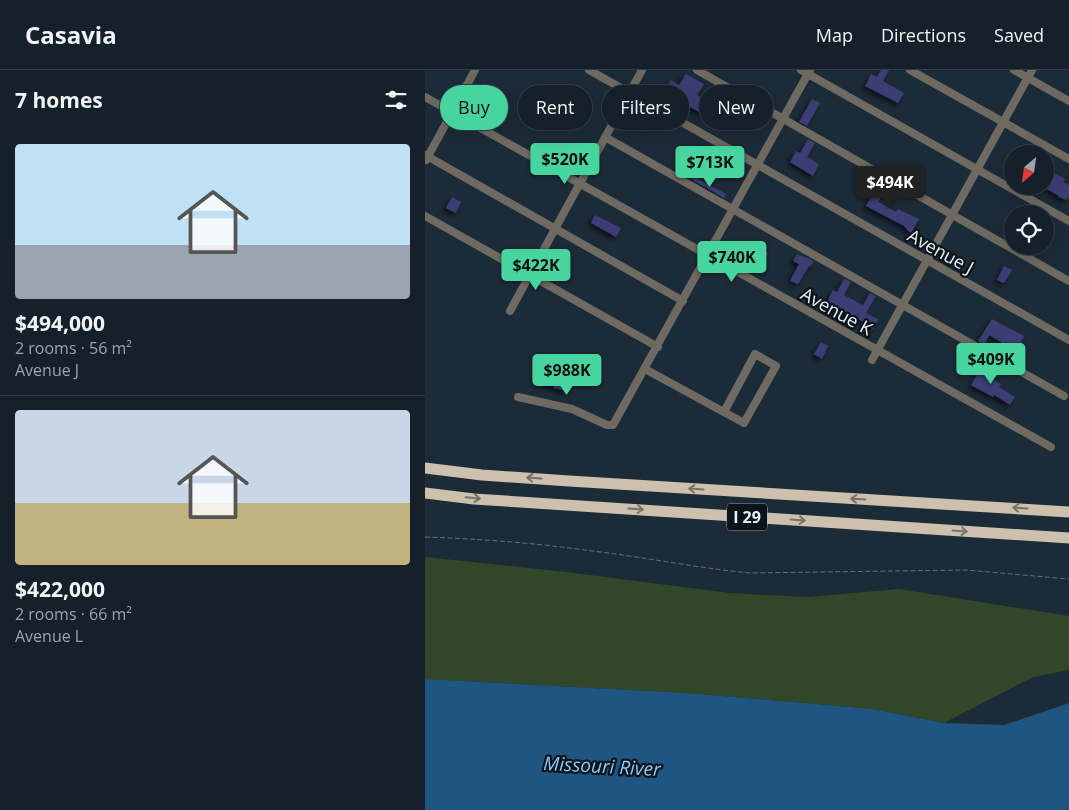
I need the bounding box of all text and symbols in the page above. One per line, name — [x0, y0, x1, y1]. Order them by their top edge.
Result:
text: Casavia — [25, 18, 117, 51]
text: Map — [816, 23, 853, 47]
text: Directions — [881, 23, 966, 47]
text: Saved — [994, 23, 1044, 47]
chip: Buy — [440, 85, 508, 130]
chip: Rent — [518, 85, 592, 130]
chip: Filters — [602, 85, 689, 130]
chip: New — [699, 85, 773, 130]
text: 7 homes — [15, 86, 103, 114]
icon: filters — [382, 86, 410, 114]
pin: $520K — [530, 142, 600, 185]
north arrow — [1004, 145, 1054, 195]
map controls — [1004, 145, 1054, 255]
pin: $713K — [675, 146, 745, 188]
text: $520K — [541, 148, 589, 170]
text: $713K — [686, 151, 734, 173]
pin: $494K — [855, 166, 925, 208]
text: $494K — [866, 171, 914, 193]
icon: home — [168, 177, 258, 267]
button: locate — [1004, 205, 1054, 255]
street label: Avenue J — [904, 223, 978, 279]
pin: $740K — [697, 240, 767, 283]
text: $740K — [708, 246, 756, 268]
pin: $422K — [501, 248, 571, 291]
text: $422K — [512, 254, 560, 276]
street label: Avenue K — [797, 282, 878, 341]
text: $494,000 — [15, 309, 105, 337]
text: 2 rooms · 56 m² — [15, 337, 132, 359]
pin: $409K — [956, 342, 1026, 385]
text: $409K — [967, 348, 1015, 370]
pin: $988K — [532, 354, 602, 396]
text: Avenue J — [15, 359, 79, 381]
text: $988K — [543, 359, 591, 381]
icon: home — [168, 442, 258, 532]
one-way arrow — [526, 474, 542, 483]
one-way arrow — [688, 485, 704, 494]
one-way arrow — [465, 494, 481, 503]
one-way arrow — [850, 494, 866, 503]
one-way arrow — [1013, 503, 1029, 512]
road number: I 29 — [727, 504, 767, 531]
one-way arrow — [627, 505, 643, 514]
one-way arrow — [789, 515, 805, 525]
one-way arrow — [952, 526, 968, 535]
text: $422,000 — [15, 575, 105, 603]
text: 2 rooms · 66 m² — [15, 603, 132, 625]
text: Avenue L — [15, 625, 83, 647]
water label: Missouri River — [543, 750, 663, 782]

